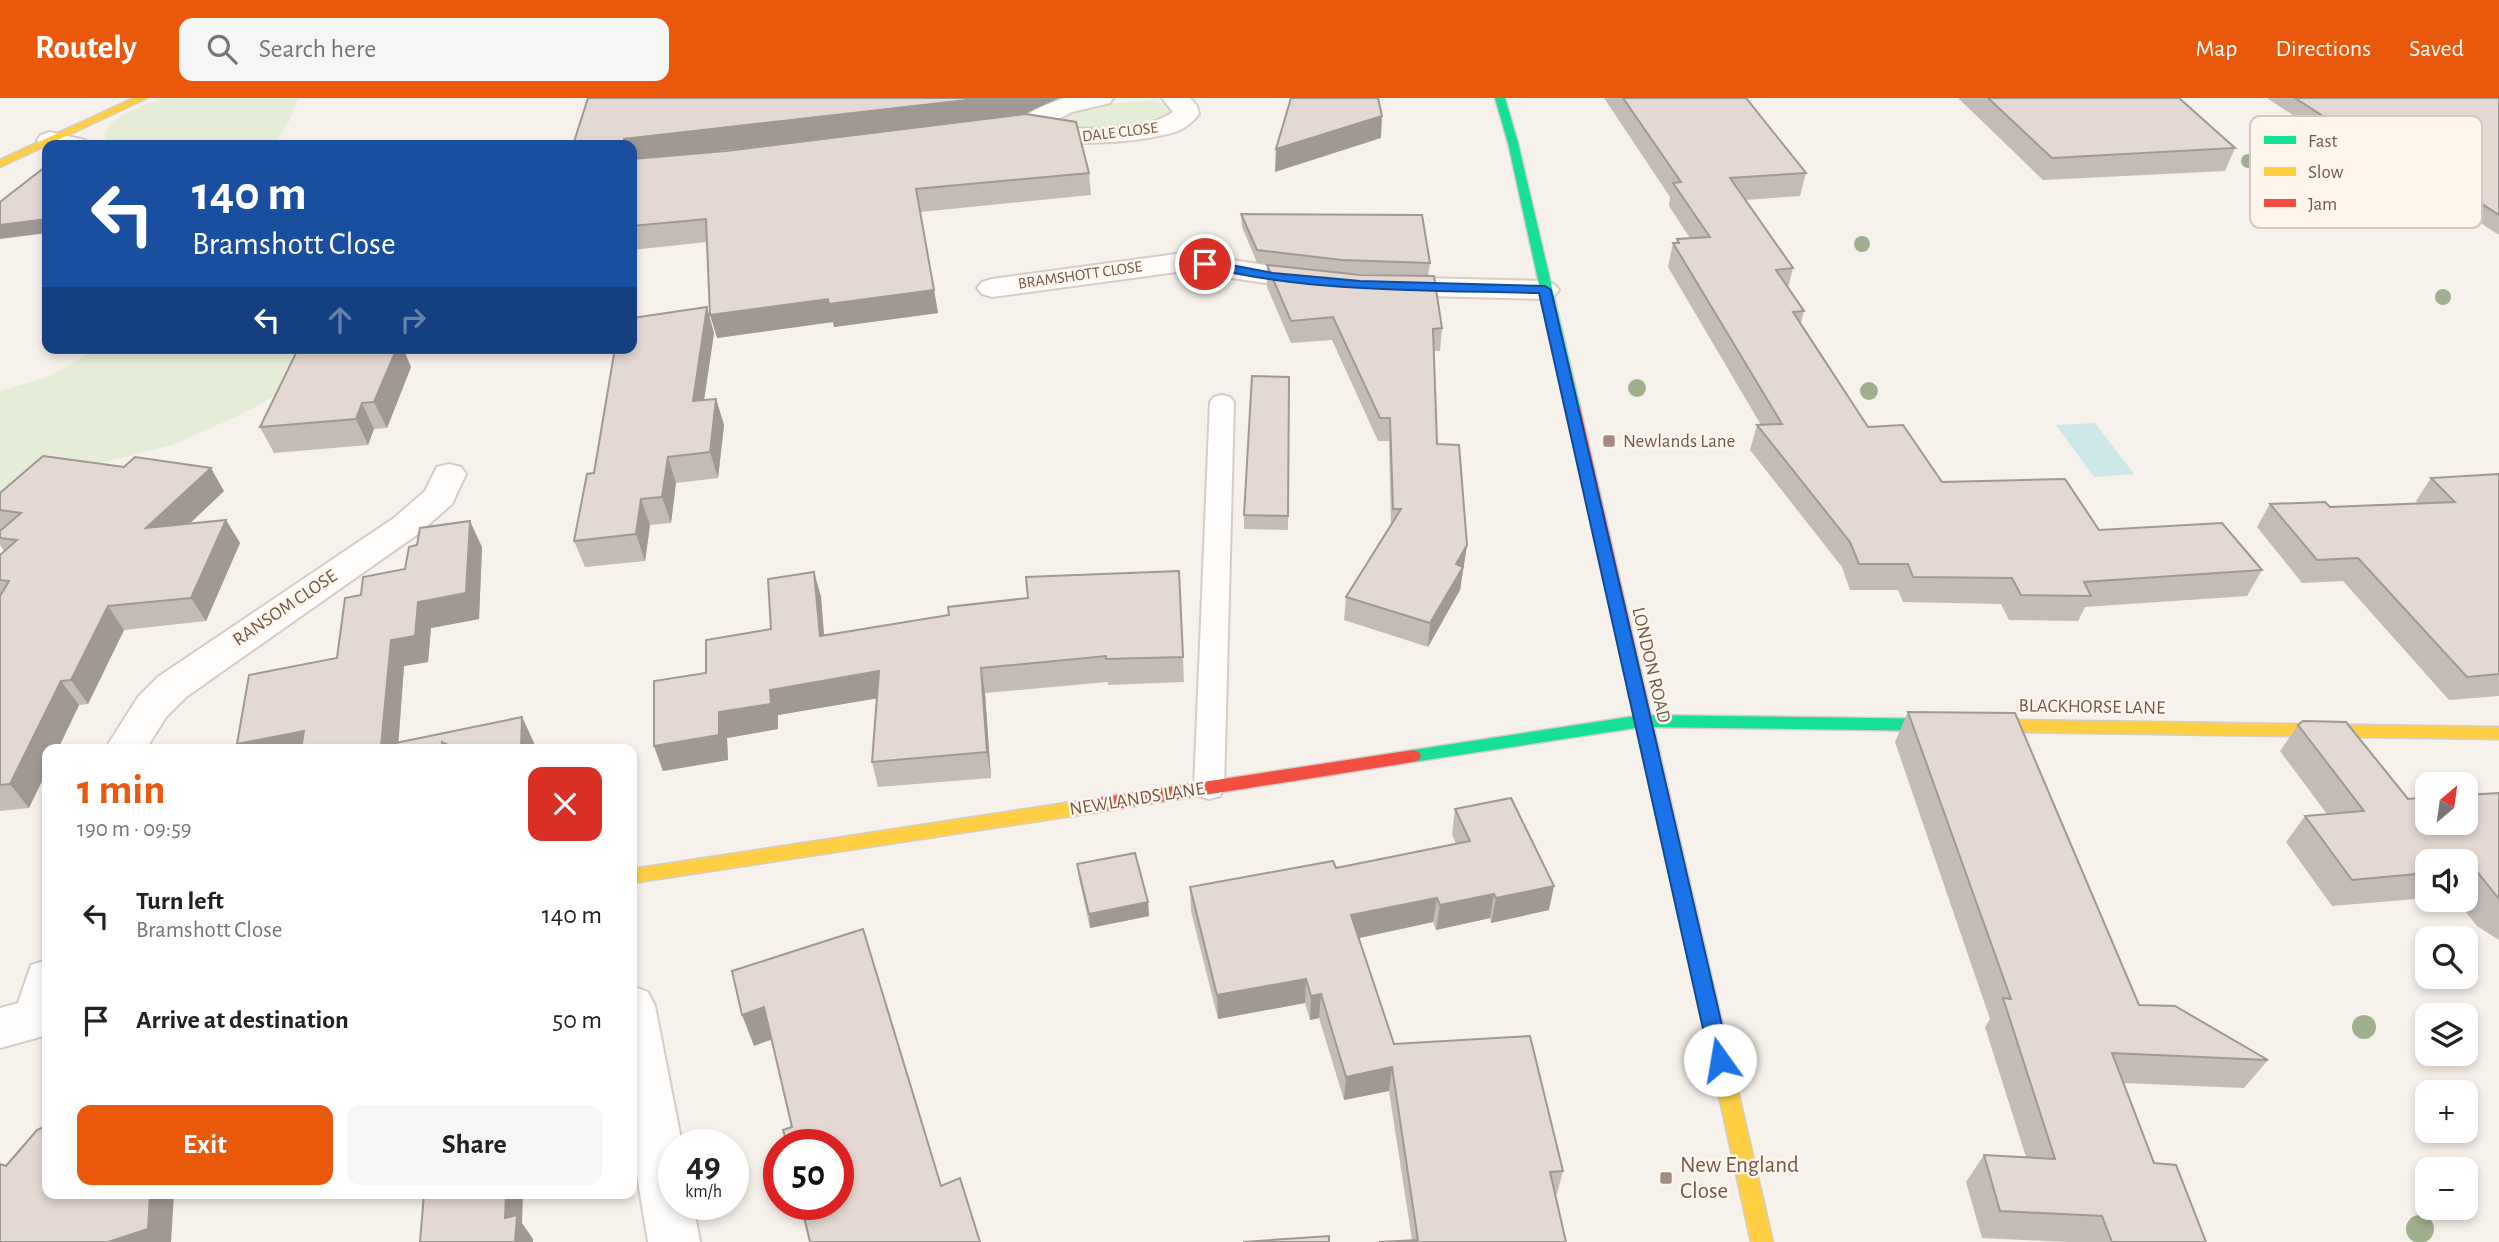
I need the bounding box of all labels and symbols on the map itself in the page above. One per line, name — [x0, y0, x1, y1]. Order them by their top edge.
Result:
legend — [2250, 116, 2482, 228]
street label: DALE CLOSE — [1081, 119, 1159, 145]
text: Fast — [2308, 132, 2338, 151]
text: Slow — [2308, 163, 2344, 182]
text: Jam — [2308, 195, 2337, 214]
pin — [1175, 234, 1235, 294]
street label: BRAMSHOTT CLOSE — [1017, 258, 1143, 292]
place label: Newlands Lane — [1623, 432, 1735, 451]
marker: Newlands Lane — [1601, 433, 1617, 449]
street label: RANSOM CLOSE — [230, 566, 340, 650]
street label: LONDON ROAD — [1628, 605, 1674, 725]
street label: BLACKHORSE LANE — [2019, 696, 2165, 718]
north arrow — [2415, 772, 2478, 835]
street label: NEWLANDS LANE — [1068, 779, 1206, 819]
position arrow — [1683, 1023, 1757, 1097]
speed limit sign: 50 — [763, 1129, 854, 1220]
place label: New England Close — [1680, 1154, 1799, 1203]
marker: New England Close — [1658, 1170, 1674, 1186]

